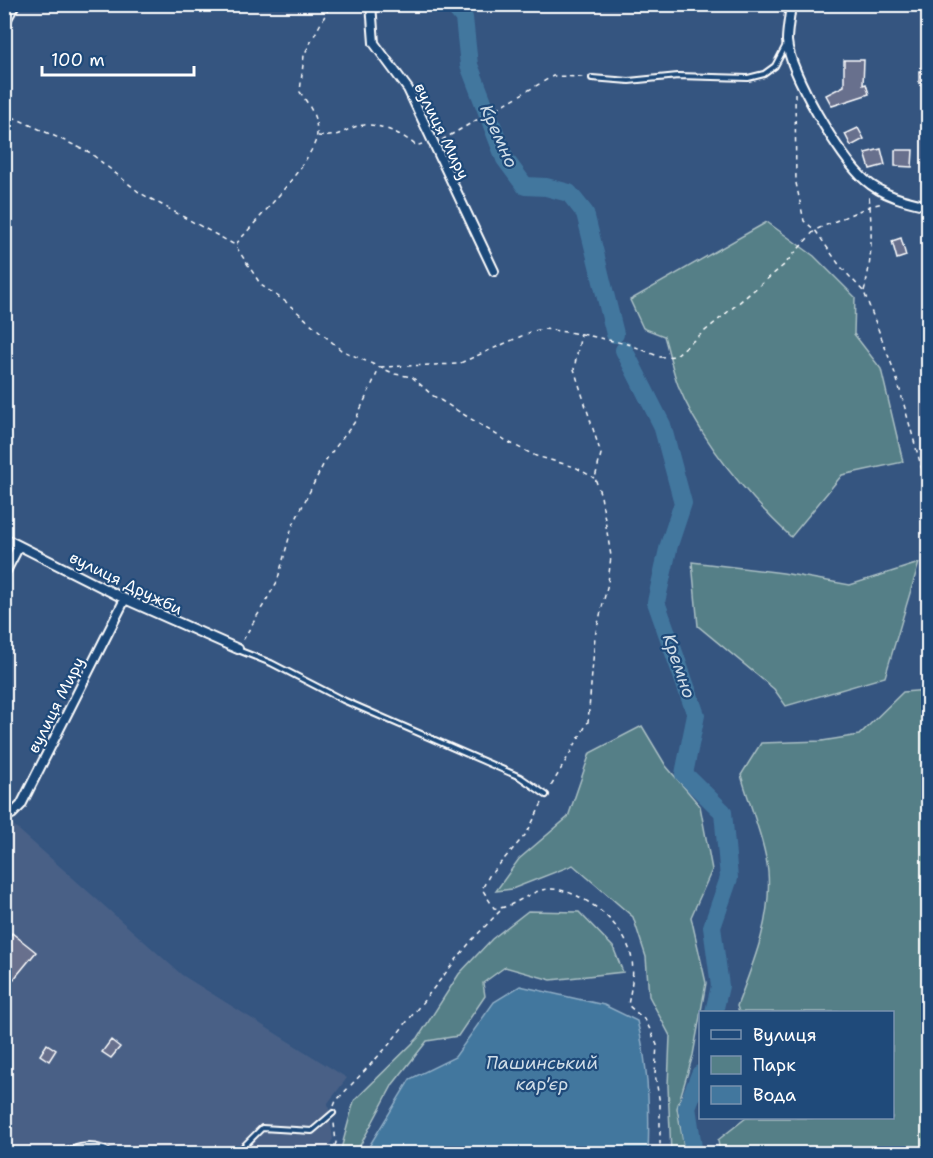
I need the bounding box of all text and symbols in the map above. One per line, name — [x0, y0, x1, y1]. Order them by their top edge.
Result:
scale bar — [42, 39, 194, 77]
text: 100 m — [51, 48, 105, 72]
street label: вулиця Миру — [410, 79, 474, 183]
water label: Кремно — [474, 100, 524, 172]
street label: вулиця Дружби — [66, 547, 186, 619]
water label: Кремно — [657, 630, 701, 702]
street label: вулиця Миру — [23, 653, 89, 757]
legend — [699, 1011, 894, 1119]
text: Вулиця — [753, 1023, 817, 1047]
water label: Пашинський кар'єр — [486, 1051, 598, 1096]
text: Парк — [753, 1053, 796, 1077]
text: Вода — [753, 1083, 796, 1107]

